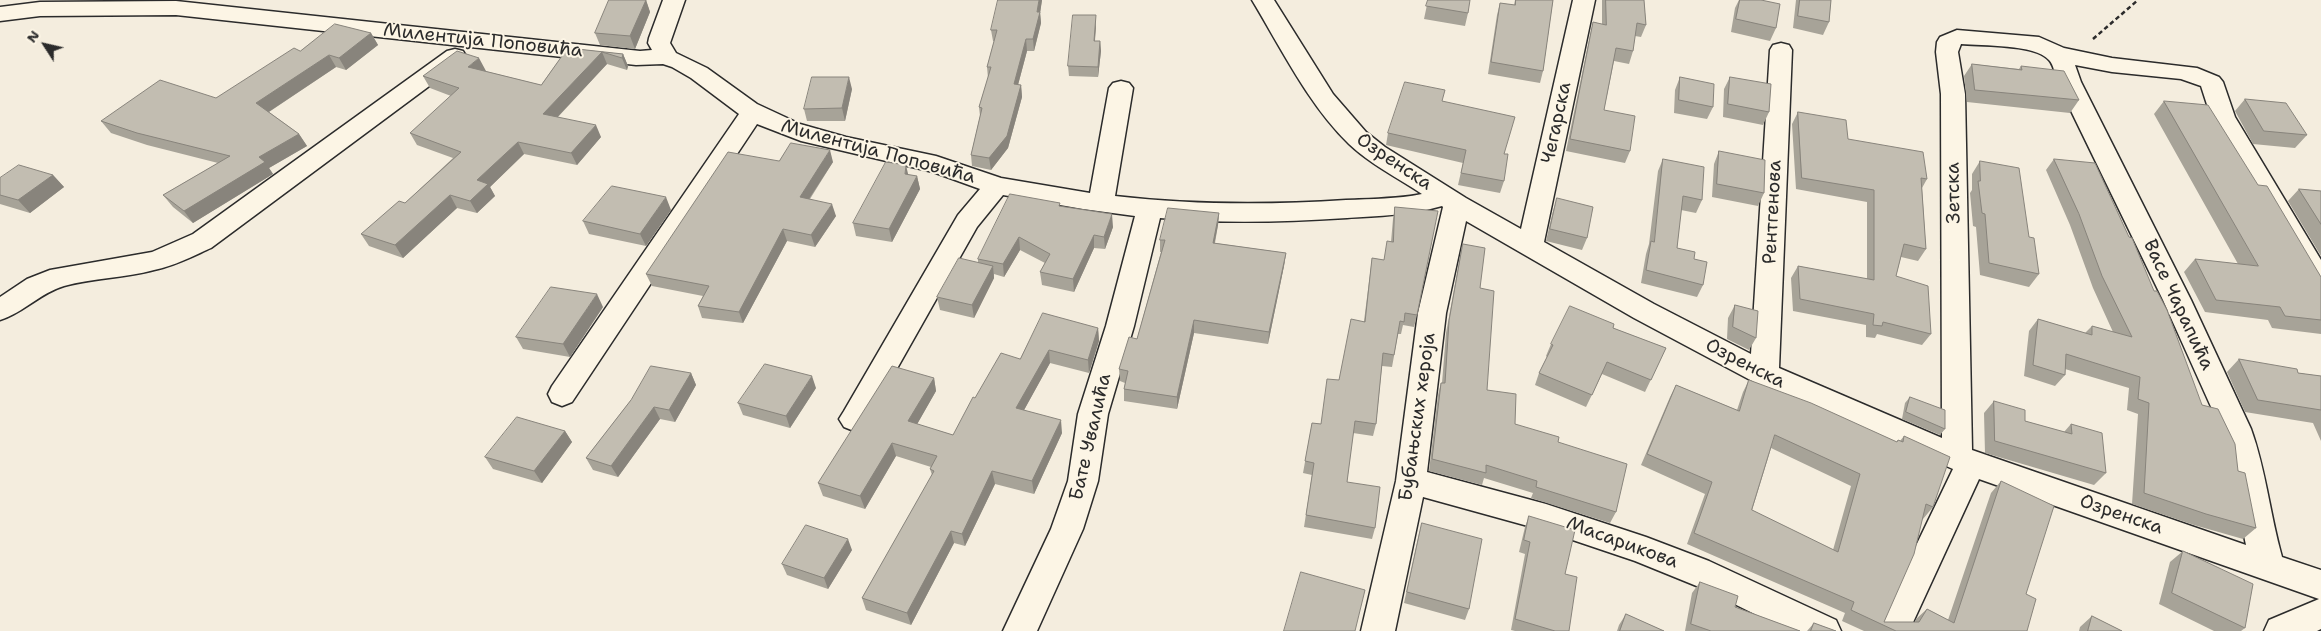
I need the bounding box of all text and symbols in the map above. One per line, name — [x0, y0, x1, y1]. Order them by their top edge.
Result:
street label: Милентија Поповића — [382, 19, 584, 63]
north arrow — [20, 20, 70, 70]
text: N — [22, 27, 43, 46]
street label: Чегарска — [1537, 80, 1577, 166]
street label: Милентија Поповића — [778, 115, 978, 189]
street label: Озренска — [1352, 128, 1436, 196]
street label: Рентгенова — [1759, 159, 1787, 265]
street label: Зетска — [1942, 162, 1966, 224]
street label: Васе Чарапића — [2138, 236, 2218, 374]
street label: Бубањских хероја — [1395, 331, 1441, 503]
street label: Озренска — [1701, 334, 1789, 394]
street label: Бате Увалића — [1065, 371, 1117, 503]
street label: Озренска — [2076, 490, 2166, 540]
street label: Масарикова — [1563, 512, 1681, 574]

